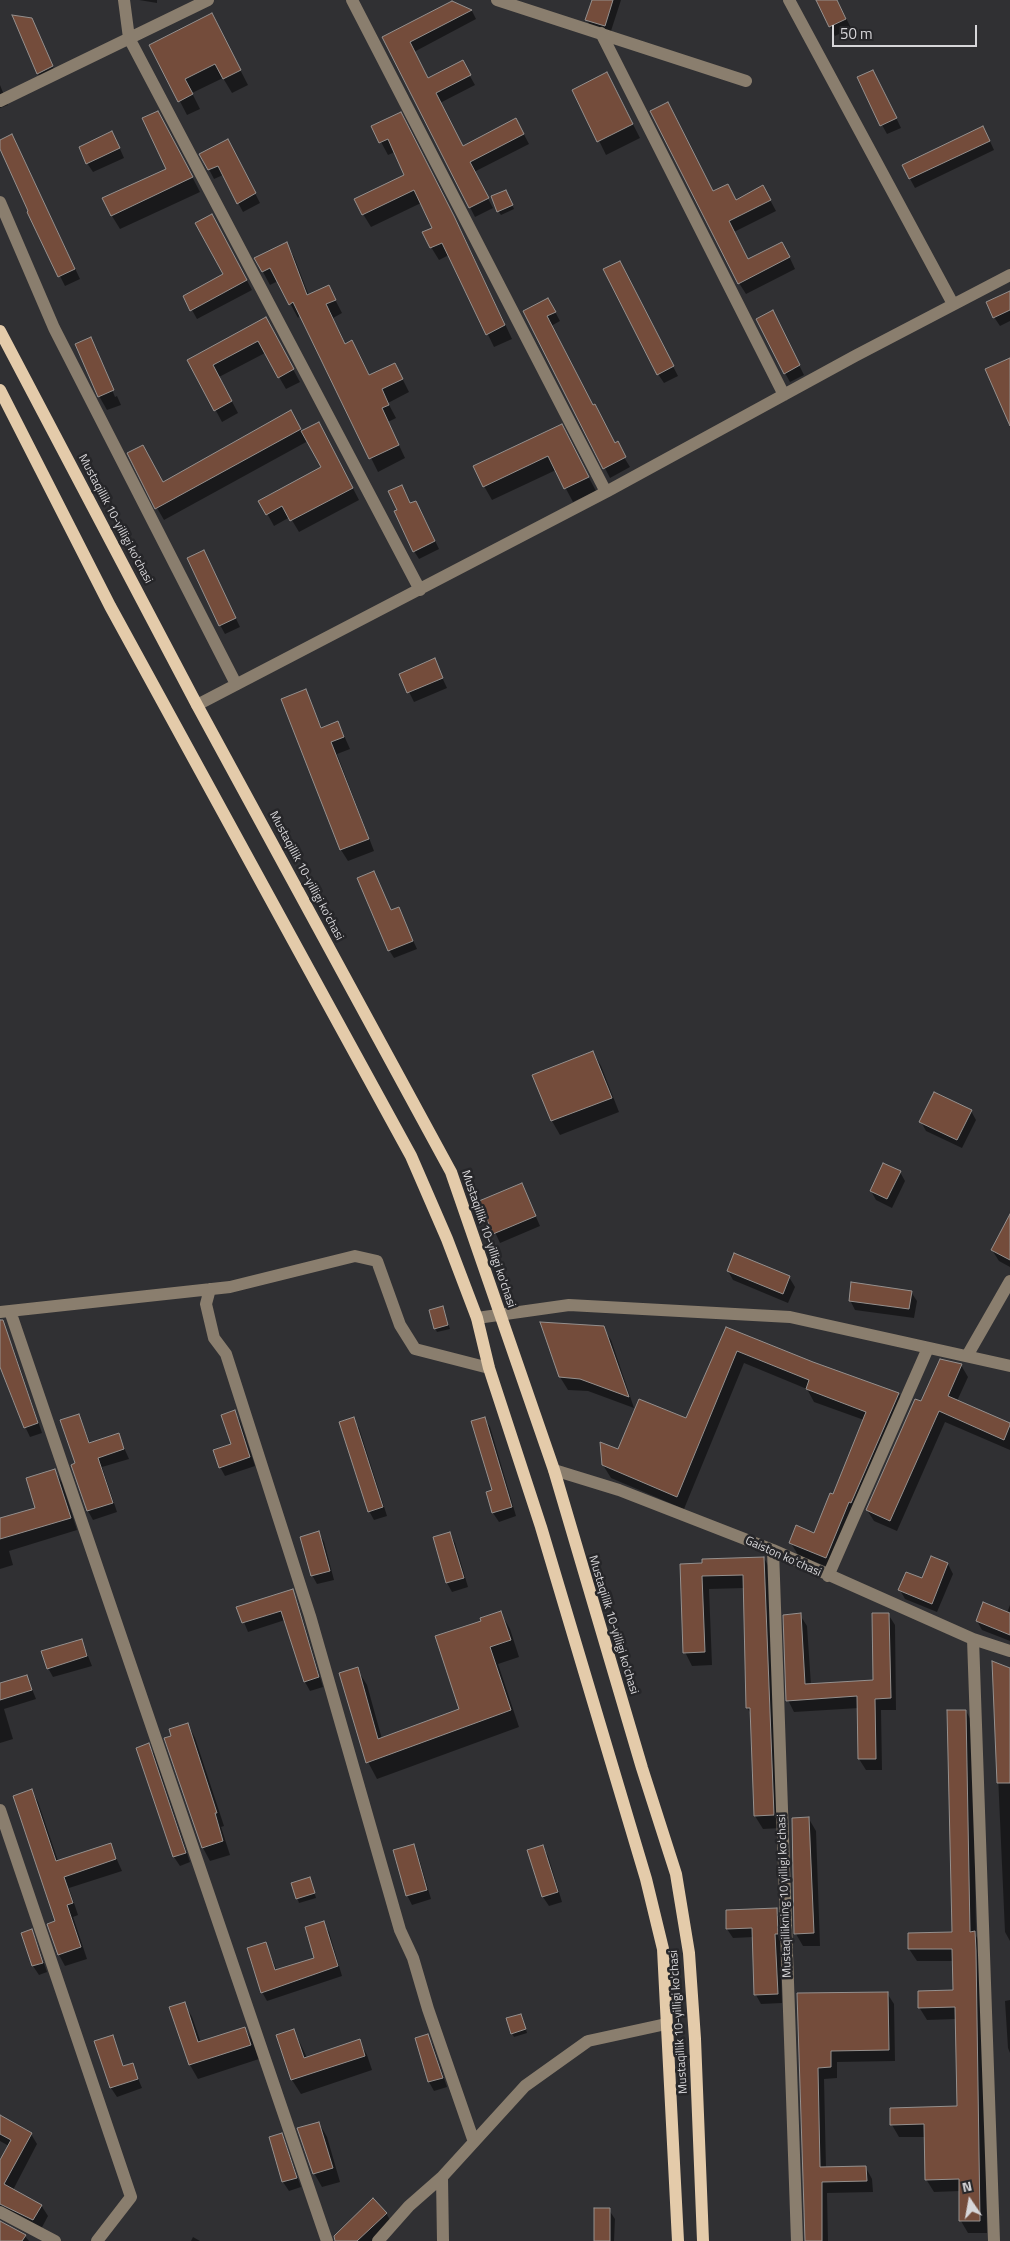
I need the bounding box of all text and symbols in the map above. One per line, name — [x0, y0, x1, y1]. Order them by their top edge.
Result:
scale bar — [835, 15, 980, 47]
text: 50 m — [840, 22, 873, 45]
street label: Mustaqillik 10-yilligi ko'chasi — [75, 452, 155, 586]
street label: Mustaqillik 10-yilligi ko'chasi — [266, 809, 346, 943]
street label: Mustaqillik 10-yilligi ko'chasi — [458, 1168, 518, 1310]
street label: Gaiston koʻchasi — [743, 1534, 823, 1580]
street label: Mustaqillik 10-yilligi ko'chasi — [585, 1554, 641, 1696]
street label: Mustaqillikning 10 yilligi koʻchasi — [775, 1814, 795, 1978]
street label: Mustaqillik 10-yilligi ko'chasi — [667, 1950, 691, 2094]
text: N — [960, 2175, 974, 2197]
north arrow — [945, 2176, 995, 2226]

